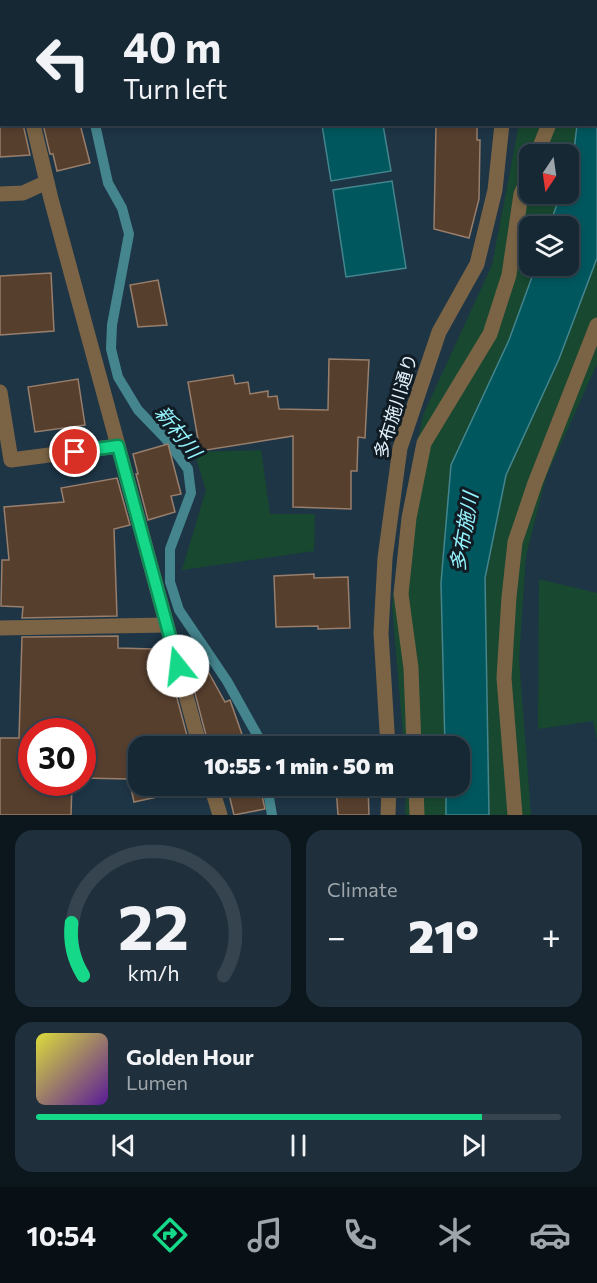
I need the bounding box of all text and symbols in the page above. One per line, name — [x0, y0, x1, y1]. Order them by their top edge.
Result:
text: 40 m — [123, 20, 221, 72]
icon: left — [24, 24, 102, 102]
text: Turn left — [123, 72, 227, 105]
north arrow — [519, 144, 579, 204]
map controls — [519, 144, 579, 276]
button: layers — [519, 216, 579, 276]
street label: 多布施川通り — [369, 351, 421, 461]
water label: 新村川 — [151, 400, 208, 464]
pin — [49, 426, 100, 477]
icon: arrive — [58, 435, 91, 468]
water label: 多布施川 — [444, 488, 482, 573]
position arrow — [146, 634, 210, 698]
speed limit sign: 30 — [18, 718, 96, 796]
text: 10:55 · 1 min · 50 m — [204, 752, 394, 779]
text: Climate — [327, 877, 397, 901]
text: 22 — [117, 887, 189, 963]
text: 21° — [408, 907, 479, 962]
text: − — [327, 915, 346, 956]
text: + — [542, 915, 561, 956]
text: km/h — [127, 959, 179, 985]
text: Golden Hour — [126, 1043, 254, 1070]
text: Lumen — [126, 1070, 188, 1094]
icon: previous — [107, 1129, 140, 1162]
icon: pause — [282, 1129, 315, 1162]
icon: next — [457, 1129, 490, 1162]
icon: directions — [149, 1214, 191, 1256]
icon: music — [244, 1214, 286, 1256]
icon: phone — [339, 1214, 381, 1256]
icon: climate — [434, 1214, 476, 1256]
icon: car — [529, 1214, 571, 1256]
text: 10:54 — [26, 1219, 96, 1252]

